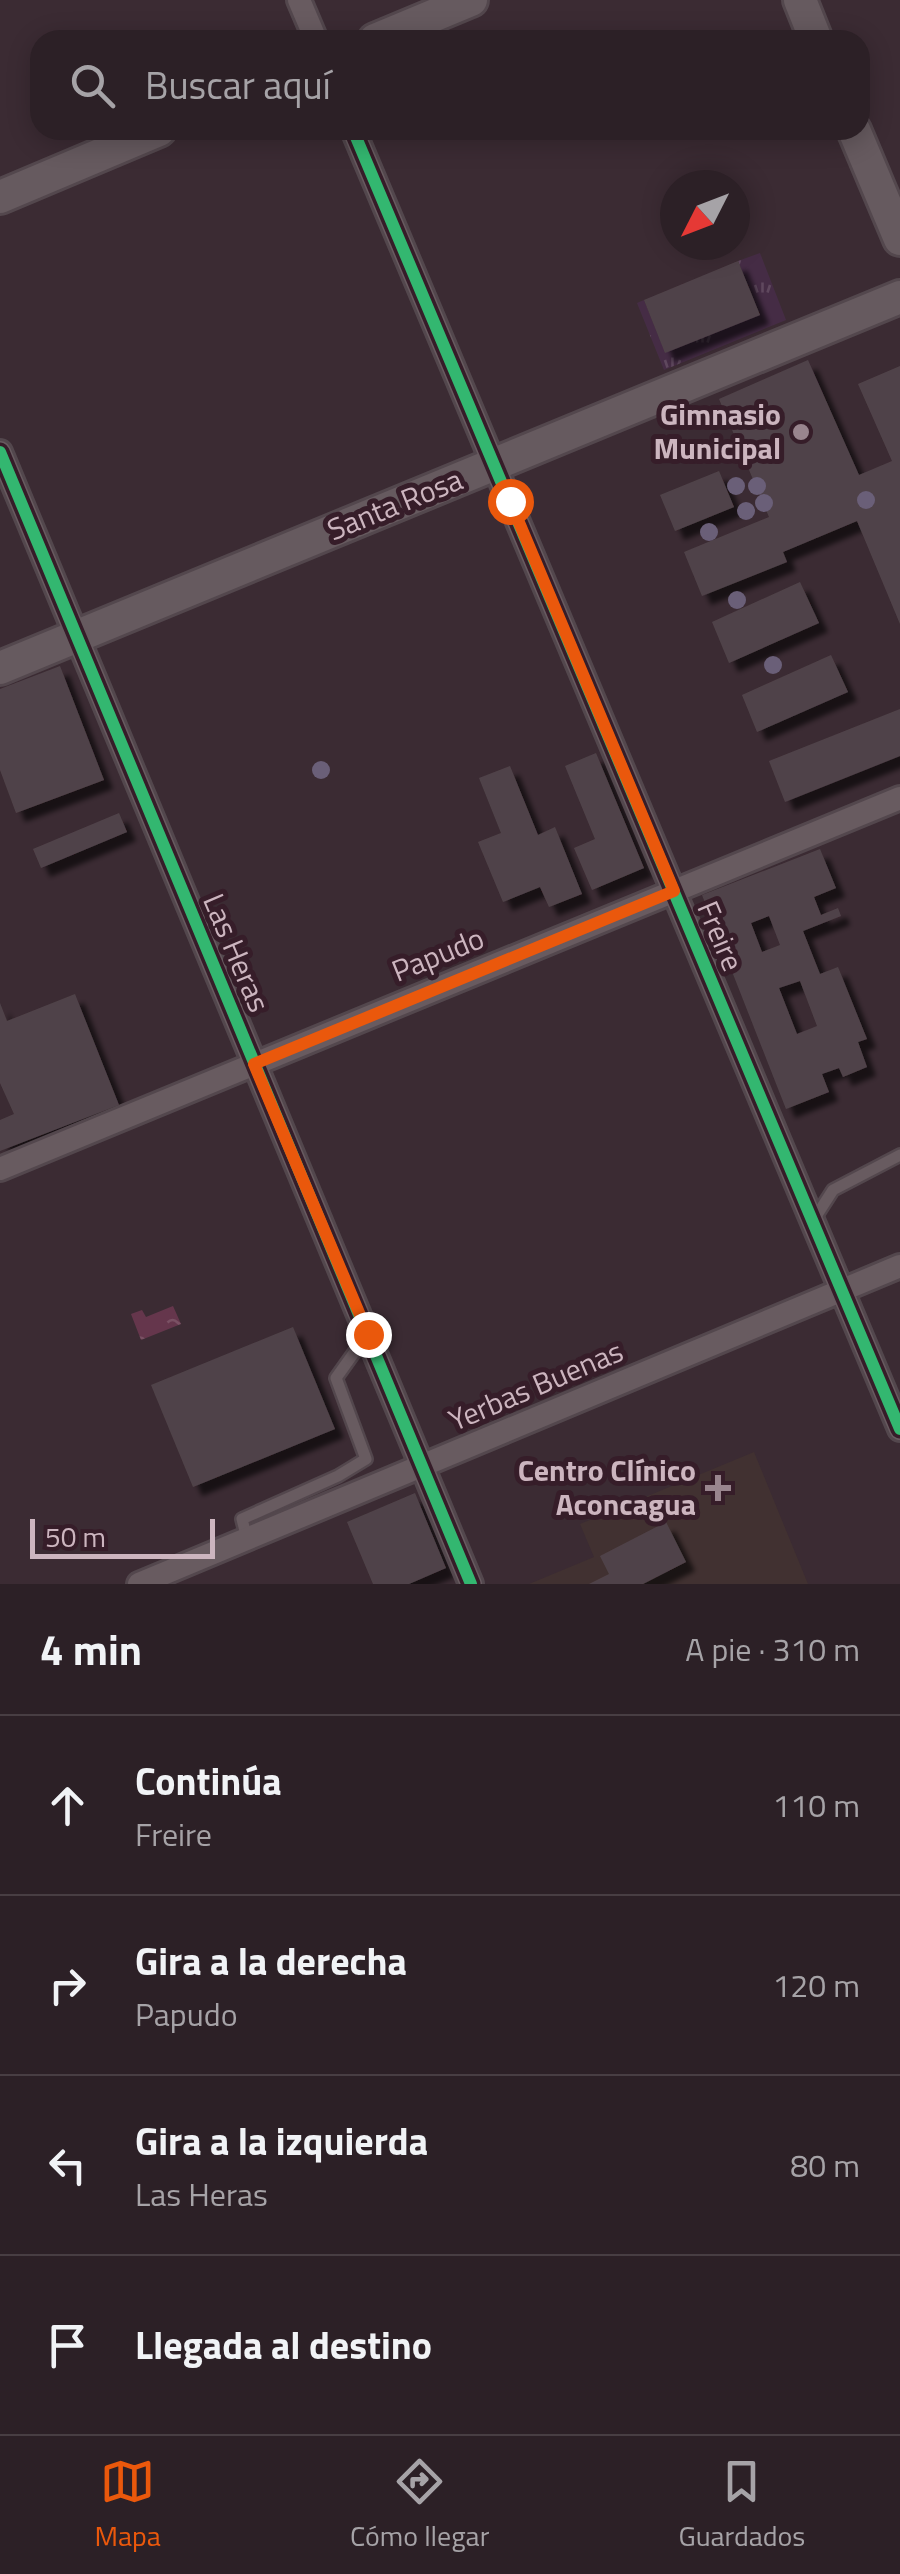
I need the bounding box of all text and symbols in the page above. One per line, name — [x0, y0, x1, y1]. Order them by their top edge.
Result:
search box — [30, 30, 870, 140]
text: Buscar aquí — [145, 56, 331, 114]
icon: search — [65, 58, 120, 113]
north arrow — [660, 170, 750, 260]
place label: Gimnasio Municipal — [653, 391, 781, 471]
marker: Gimnasio Municipal — [790, 421, 812, 443]
street label: Santa Rosa — [320, 456, 469, 552]
route start — [488, 479, 534, 525]
street label: Las Heras — [191, 886, 282, 1019]
street label: Freire — [686, 893, 756, 978]
street label: Papudo — [384, 915, 491, 993]
route end — [346, 1312, 392, 1358]
street label: Yerbas Buenas — [441, 1328, 630, 1443]
place label: Centro Clínico Aconcagua — [518, 1447, 696, 1527]
marker: Centro Clínico Aconcagua — [705, 1475, 731, 1501]
scale bar — [30, 1514, 215, 1558]
text: 50 m — [45, 1515, 106, 1558]
text: 4 min — [40, 1617, 142, 1681]
text: A pie · 310 m — [685, 1625, 860, 1673]
text: Continúa — [135, 1752, 282, 1810]
icon: ahead — [40, 1778, 95, 1833]
text: 110 m — [772, 1781, 860, 1829]
text: Freire — [135, 1810, 212, 1858]
text: Gira a la derecha — [135, 1932, 407, 1990]
icon: right — [40, 1958, 95, 2013]
text: 120 m — [772, 1961, 860, 2009]
text: Papudo — [135, 1990, 238, 2038]
text: Gira a la izquierda — [135, 2112, 428, 2170]
icon: left — [40, 2138, 95, 2193]
text: 80 m — [790, 2141, 860, 2189]
text: Las Heras — [135, 2170, 268, 2218]
text: Llegada al destino — [135, 2316, 432, 2374]
icon: arrive — [40, 2318, 95, 2373]
tab: Mapa — [95, 2454, 161, 2557]
tab: Cómo llegar — [350, 2454, 489, 2557]
tab: Guardados — [678, 2454, 805, 2557]

